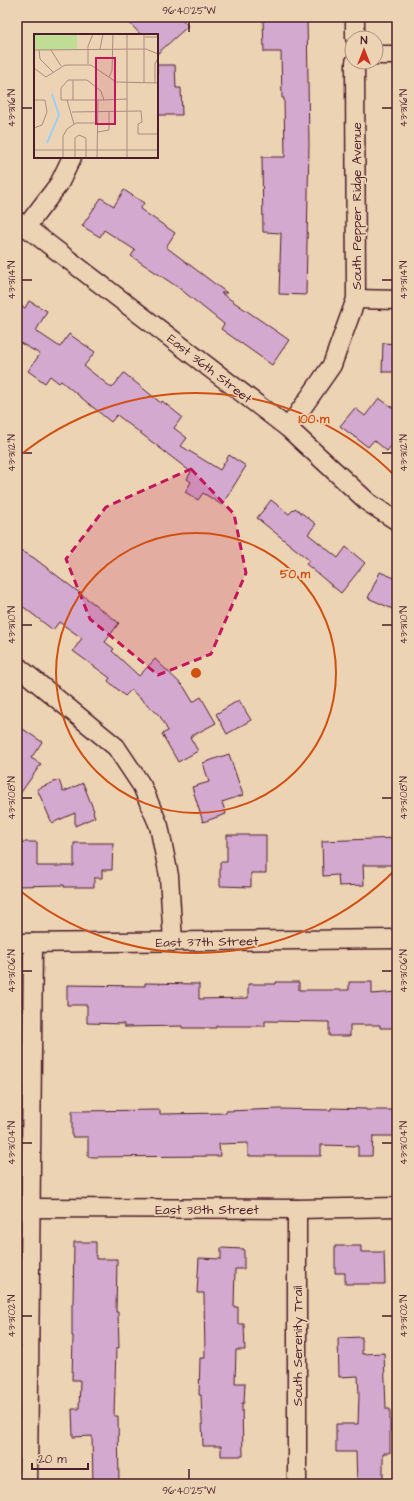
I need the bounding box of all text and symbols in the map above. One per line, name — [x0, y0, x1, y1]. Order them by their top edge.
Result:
text: 96°40'25"W — [162, 4, 216, 18]
north arrow — [344, 30, 384, 70]
text: N — [361, 33, 368, 48]
inset map — [34, 34, 158, 158]
text: 43°31'16"N — [5, 89, 19, 127]
text: 43°31'16"N — [397, 89, 411, 127]
street label: South Pepper Ridge Avenue — [348, 122, 367, 290]
text: 43°31'14"N — [5, 261, 19, 299]
text: 43°31'14"N — [397, 261, 411, 299]
street label: East 36th Street — [163, 330, 256, 408]
text: 100 m — [299, 411, 330, 428]
text: 43°31'12"N — [5, 434, 19, 472]
text: 43°31'12"N — [397, 434, 411, 472]
text: 50 m — [280, 566, 311, 583]
text: 43°31'10"N — [5, 606, 19, 644]
text: 43°31'10"N — [397, 606, 411, 644]
centre of rings — [189, 666, 203, 680]
text: 43°31'08"N — [5, 776, 19, 820]
text: 43°31'08"N — [397, 776, 411, 820]
street label: East 37th Street — [155, 932, 259, 952]
text: 43°31'06"N — [5, 949, 19, 993]
text: 43°31'06"N — [397, 949, 411, 993]
text: 43°31'04"N — [5, 1121, 19, 1165]
text: 43°31'04"N — [397, 1121, 411, 1165]
street label: East 38th Street — [155, 1201, 259, 1219]
street label: South Serenity Trail — [289, 1286, 308, 1406]
text: 43°31'02"N — [5, 1295, 19, 1337]
text: 43°31'02"N — [397, 1295, 411, 1337]
scale bar — [32, 1445, 88, 1471]
text: 20 m — [38, 1451, 67, 1468]
text: 96°40'25"W — [162, 1484, 216, 1498]

